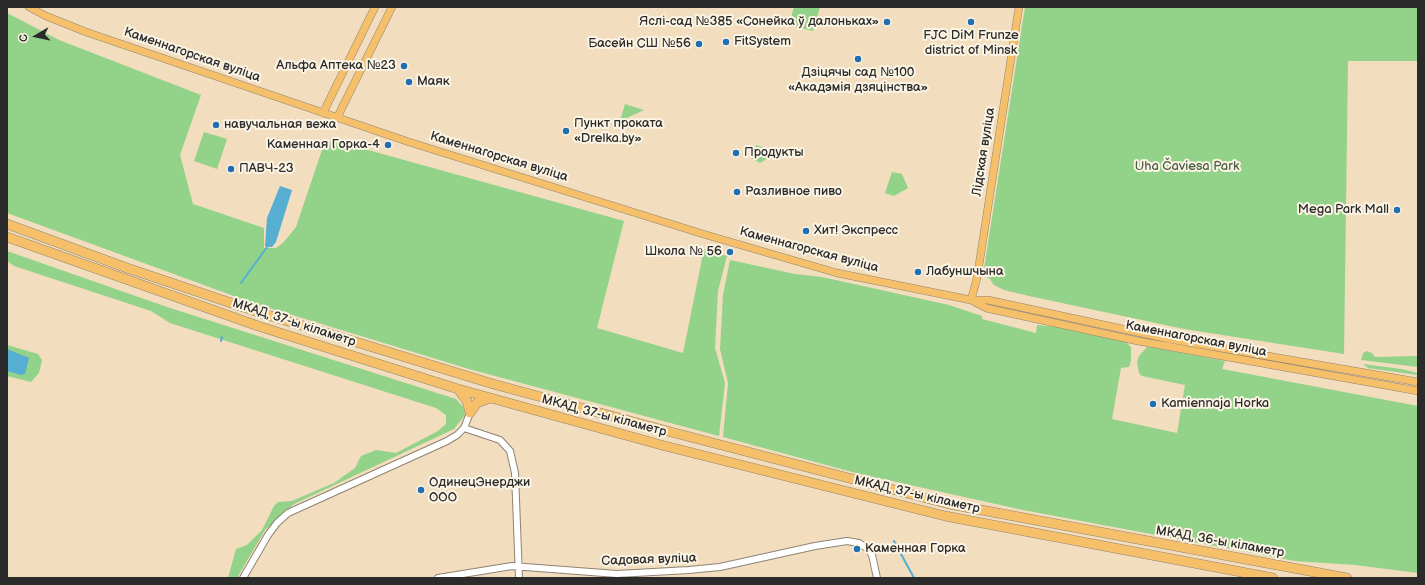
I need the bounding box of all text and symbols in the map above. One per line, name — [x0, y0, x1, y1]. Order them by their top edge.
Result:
place label: Яслі-сад №385 «Сонейка ў далоньках» — [639, 14, 879, 30]
north arrow — [16, 16, 56, 56]
marker: Яслі-сад №385 «Сонейка ў далоньках» — [882, 17, 892, 27]
marker: FJC DiM Frunze district of Minsk — [966, 17, 976, 27]
street label: Каменнагорская вуліца — [122, 24, 262, 86]
place label: FJC DiM Frunze district of Minsk — [923, 28, 1019, 59]
text: С — [17, 33, 31, 43]
place label: FitSystem — [734, 34, 791, 50]
place label: Басейн СШ №56 — [588, 36, 691, 52]
marker: FitSystem — [721, 37, 731, 47]
marker: Басейн СШ №56 — [694, 39, 704, 49]
marker: Дзіцячы сад №100 «Акадэмія дзяцінства» — [853, 54, 863, 64]
place label: Альфа Аптека №23 — [276, 58, 396, 74]
marker: Альфа Аптека №23 — [399, 61, 409, 71]
place label: Дзіцячы сад №100 «Акадэмія дзяцінства» — [788, 65, 928, 96]
place label: Маяк — [417, 74, 450, 90]
marker: Маяк — [404, 77, 414, 87]
street label: Лідская вуліца — [969, 107, 999, 197]
place label: Пункт проката «Drelka.by» — [574, 116, 663, 147]
place label: навучальная вежа — [224, 117, 336, 133]
marker: навучальная вежа — [211, 120, 221, 130]
marker: Пункт проката «Drelka.by» — [561, 126, 571, 136]
street label: Каменнагорская вуліца — [428, 129, 570, 185]
place label: Каменная Горка-4 — [267, 137, 380, 153]
marker: Каменная Горка-4 — [383, 140, 393, 150]
place label: Продукты — [744, 145, 804, 161]
marker: Продукты — [731, 148, 741, 158]
park label: Uha Čaviesa Park — [1135, 159, 1239, 175]
place label: ПАВЧ-23 — [239, 161, 294, 177]
marker: ПАВЧ-23 — [226, 164, 236, 174]
place label: Разливное пиво — [745, 184, 842, 200]
marker: Разливное пиво — [732, 187, 742, 197]
place label: Mega Park Mall — [1298, 202, 1389, 218]
marker: Mega Park Mall — [1392, 205, 1402, 215]
place label: Хит! Экспресс — [814, 223, 898, 239]
street label: Каменнагорская вуліца — [738, 224, 880, 276]
marker: Хит! Экспресс — [801, 226, 811, 236]
place label: Школа № 56 — [645, 244, 722, 260]
marker: Школа № 56 — [725, 247, 735, 257]
place label: Лабуншчына — [926, 264, 1004, 280]
marker: Лабуншчына — [913, 267, 923, 277]
street label: МКАД, 37-ы кіламетр — [230, 296, 358, 350]
street label: Каменнагорская вуліца — [1124, 318, 1268, 360]
street label: МКАД, 37-ы кіламетр — [540, 392, 668, 440]
place label: Kamiennaja Horka — [1161, 396, 1269, 412]
marker: Kamiennaja Horka — [1148, 399, 1158, 409]
street label: МКАД, 37-ы кіламетр — [853, 473, 981, 517]
place label: ОдинецЭнерджи ООО — [429, 475, 530, 506]
marker: ОдинецЭнерджи ООО — [416, 485, 426, 495]
street label: МКАД, 36-ы кіламетр — [1155, 523, 1285, 561]
place label: Каменная Горка — [865, 541, 966, 557]
marker: Каменная Горка — [852, 544, 862, 554]
street label: Садовая вуліца — [601, 551, 697, 569]

